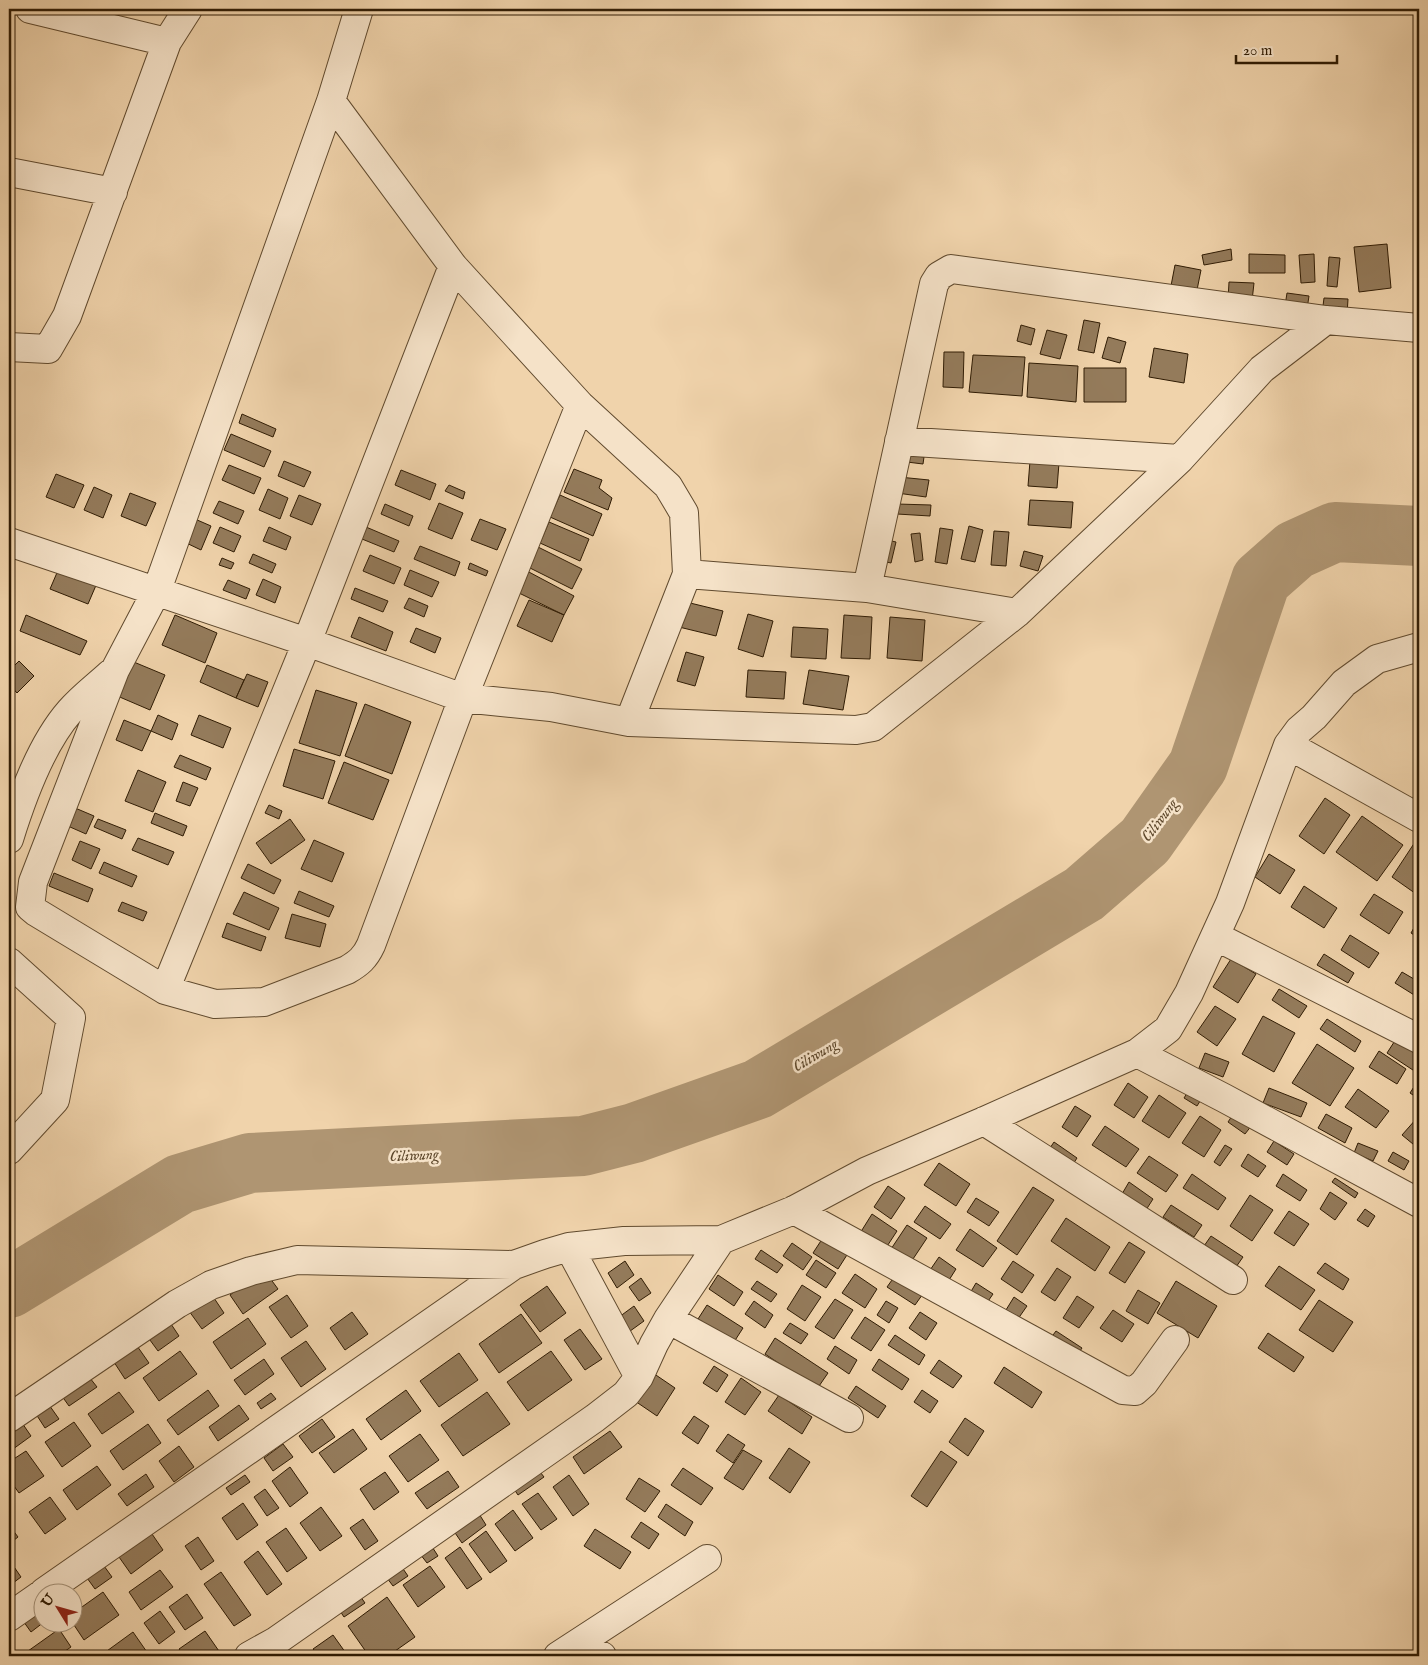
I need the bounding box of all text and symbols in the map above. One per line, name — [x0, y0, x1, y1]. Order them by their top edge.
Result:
scale bar — [1236, 32, 1337, 64]
text: 20 m — [1243, 41, 1273, 60]
water label: Ciliwung — [1137, 794, 1183, 846]
water label: Ciliwung — [789, 1034, 843, 1077]
water label: Ciliwung — [389, 1145, 440, 1167]
north arrow — [32, 1582, 82, 1632]
text: U — [37, 1590, 60, 1612]

